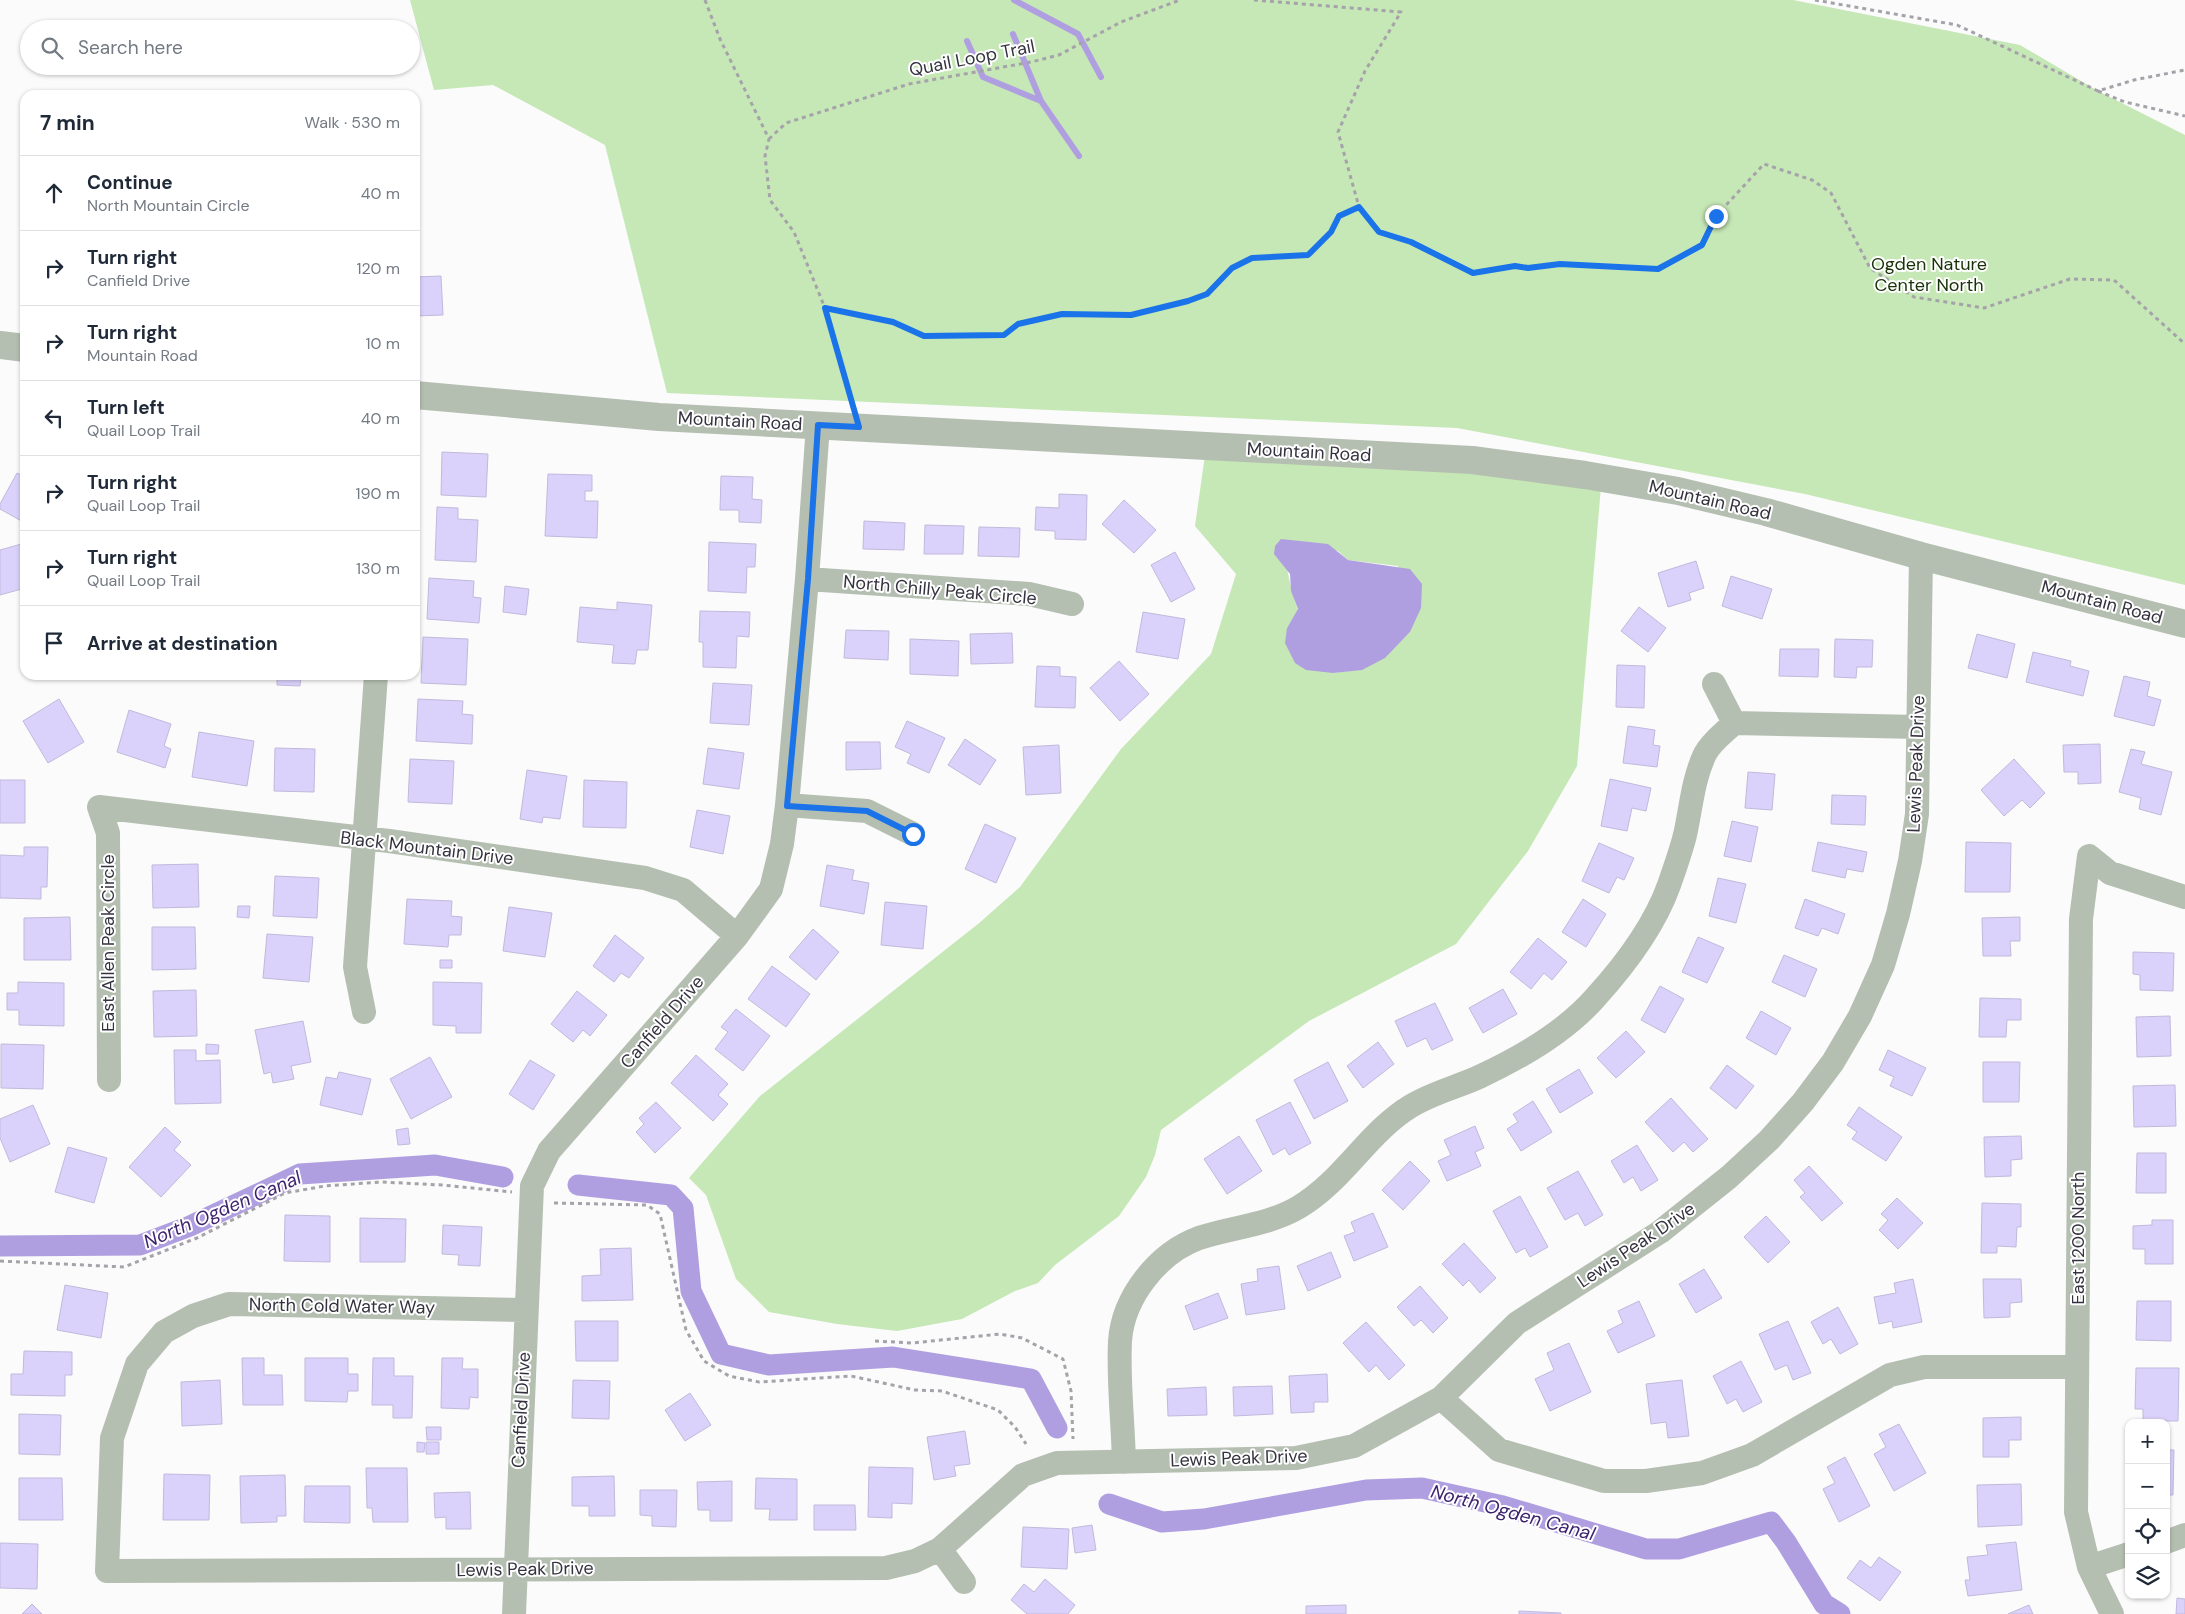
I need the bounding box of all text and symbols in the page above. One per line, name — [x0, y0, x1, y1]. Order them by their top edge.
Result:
search box — [20, 20, 420, 75]
icon: search — [38, 34, 66, 62]
street label: Quail Loop Trail — [907, 34, 1037, 82]
text: Search here — [78, 35, 183, 60]
text: 7 min — [40, 109, 95, 137]
text: Walk · 530 m — [305, 112, 400, 133]
text: Continue — [87, 170, 173, 195]
icon: ahead — [40, 179, 68, 207]
text: 40 m — [361, 183, 400, 204]
text: North Mountain Circle — [87, 195, 249, 216]
route end — [1705, 205, 1728, 228]
text: Turn right — [87, 245, 177, 270]
park label: Ogden Nature Center North — [1871, 252, 1987, 297]
icon: right — [40, 254, 68, 282]
text: 120 m — [356, 258, 400, 279]
text: Canfield Drive — [87, 270, 190, 291]
text: Turn right — [87, 320, 177, 345]
icon: right — [40, 329, 68, 357]
text: 10 m — [366, 333, 400, 354]
text: Mountain Road — [87, 345, 198, 366]
text: Turn left — [87, 395, 165, 420]
icon: left — [40, 404, 68, 432]
street label: Mountain Road — [677, 406, 803, 436]
text: 40 m — [361, 408, 400, 429]
text: Quail Loop Trail — [87, 420, 200, 441]
street label: Mountain Road — [1246, 437, 1372, 467]
text: Turn right — [87, 470, 177, 495]
street label: Mountain Road — [1647, 474, 1773, 526]
icon: right — [40, 479, 68, 507]
text: 190 m — [356, 483, 400, 504]
text: Quail Loop Trail — [87, 495, 200, 516]
text: Turn right — [87, 545, 177, 570]
icon: right — [40, 554, 68, 582]
text: 130 m — [356, 558, 400, 579]
text: Quail Loop Trail — [87, 570, 200, 591]
street label: North Chilly Peak Circle — [842, 570, 1038, 610]
street label: Mountain Road — [2039, 574, 2165, 630]
icon: arrive — [40, 629, 68, 657]
text: Arrive at destination — [87, 631, 278, 656]
street label: Lewis Peak Drive — [1902, 695, 1930, 833]
route start — [902, 823, 925, 846]
street label: Black Mountain Drive — [339, 825, 515, 871]
street label: East Allen Peak Circle — [96, 854, 120, 1032]
street label: Canfield Drive — [615, 970, 709, 1074]
water label: North Ogden Canal — [140, 1165, 305, 1254]
street label: East 1200 North — [2066, 1172, 2090, 1304]
street label: Lewis Peak Drive — [1572, 1197, 1700, 1293]
street label: North Cold Water Way — [249, 1292, 435, 1320]
street label: Canfield Drive — [506, 1351, 536, 1469]
map controls — [2125, 1419, 2170, 1599]
button: + — [2125, 1419, 2170, 1464]
street label: Lewis Peak Drive — [1170, 1444, 1308, 1472]
button: − — [2125, 1464, 2170, 1509]
water label: North Ogden Canal — [1428, 1479, 1598, 1547]
button: locate — [2125, 1509, 2170, 1554]
button: layers — [2125, 1554, 2170, 1599]
street label: Lewis Peak Drive — [456, 1556, 594, 1582]

